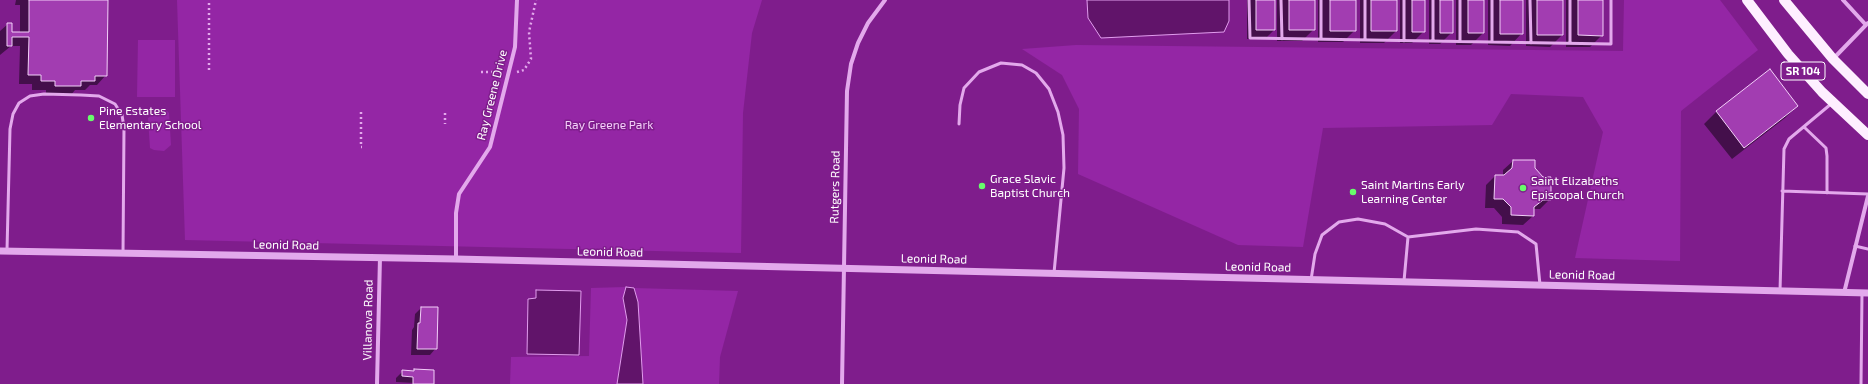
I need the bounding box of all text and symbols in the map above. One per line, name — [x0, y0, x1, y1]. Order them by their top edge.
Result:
street label: Ray Greene Drive — [474, 48, 510, 142]
road number: SR 104 — [1781, 62, 1825, 80]
place label: Pine Estates Elementary School — [99, 104, 201, 132]
marker: Pine Estates Elementary School — [86, 113, 96, 123]
park label: Ray Greene Park — [565, 118, 653, 132]
street label: Rutgers Road — [827, 150, 843, 224]
place label: Grace Slavic Baptist Church — [990, 172, 1070, 200]
place label: Saint Elizabeths Episcopal Church — [1531, 174, 1624, 202]
place label: Saint Martins Early Learning Center — [1361, 178, 1464, 206]
marker: Grace Slavic Baptist Church — [977, 181, 987, 191]
marker: Saint Elizabeths Episcopal Church — [1518, 183, 1528, 193]
marker: Saint Martins Early Learning Center — [1348, 187, 1358, 197]
street label: Leonid Road — [253, 237, 319, 253]
street label: Leonid Road — [577, 244, 643, 260]
street label: Leonid Road — [901, 251, 967, 267]
street label: Leonid Road — [1225, 259, 1291, 275]
street label: Leonid Road — [1549, 267, 1615, 283]
street label: Villanova Road — [360, 279, 376, 361]

